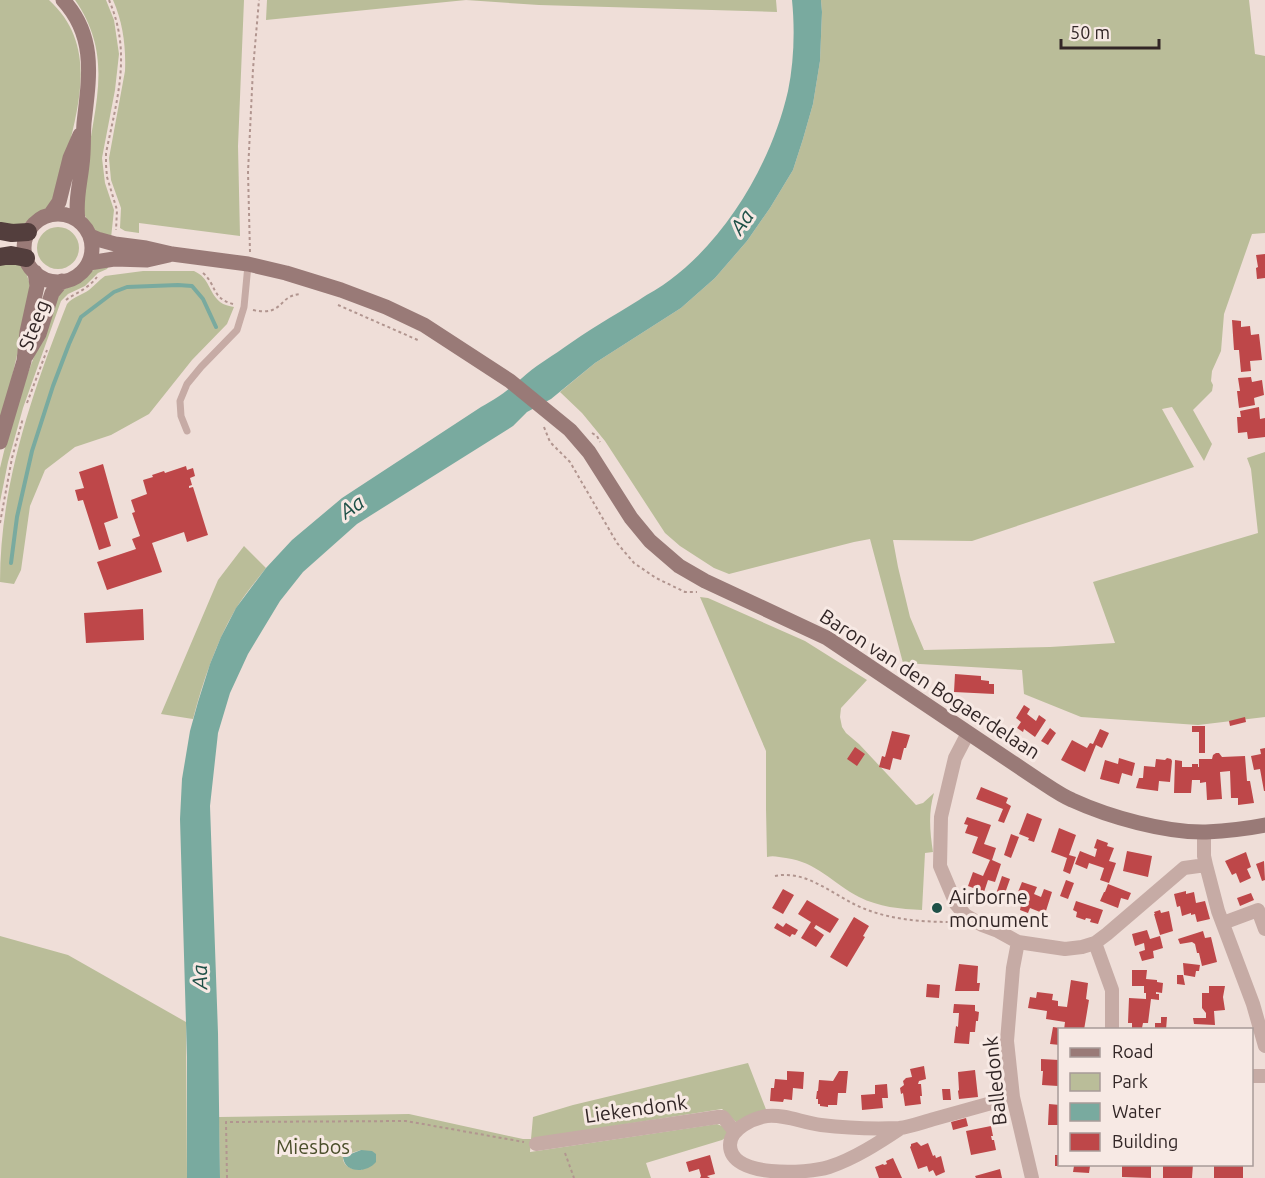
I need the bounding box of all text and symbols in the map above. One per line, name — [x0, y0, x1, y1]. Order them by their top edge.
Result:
scale bar — [1061, 12, 1158, 50]
text: 50 m — [1070, 22, 1110, 42]
water label: Aa — [724, 204, 758, 239]
street label: Steeg — [13, 296, 54, 353]
water label: Aa — [334, 489, 368, 524]
street label: Baron van den Bogaerdelaan — [816, 604, 1045, 763]
place label: Airborne monument — [949, 885, 1049, 931]
marker: Airborne monument — [930, 901, 944, 915]
water label: Aa — [187, 964, 211, 991]
legend — [1058, 1028, 1253, 1166]
street label: Balledonk — [978, 1035, 1011, 1127]
text: Road — [1112, 1041, 1154, 1061]
text: Park — [1112, 1071, 1148, 1091]
street label: Liekendonk — [583, 1090, 689, 1127]
text: Water — [1112, 1101, 1162, 1121]
text: Building — [1112, 1131, 1178, 1151]
park label: Miesbos — [276, 1135, 350, 1158]

